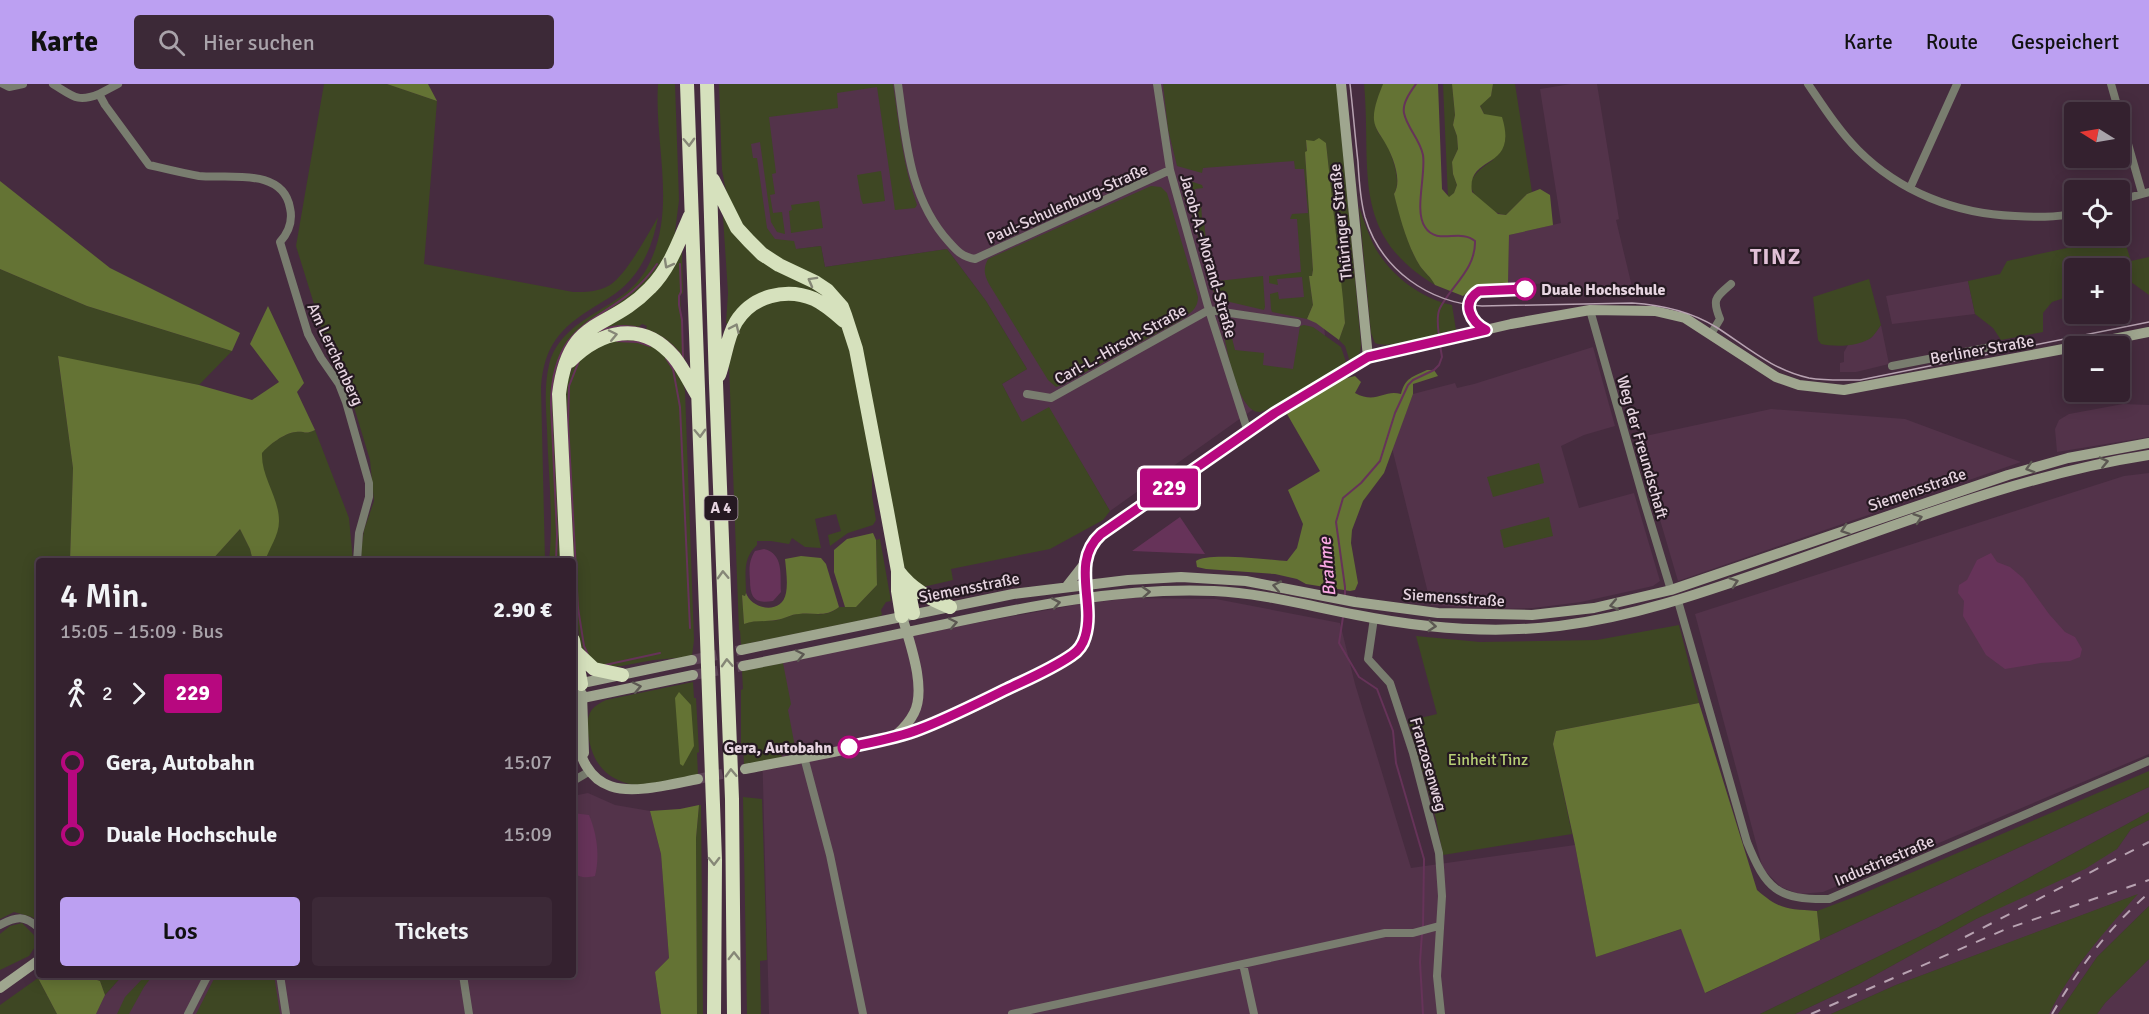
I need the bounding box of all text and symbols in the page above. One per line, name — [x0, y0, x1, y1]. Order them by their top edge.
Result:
search box — [134, 15, 554, 69]
text: Karte — [30, 25, 98, 59]
icon: search — [155, 26, 188, 59]
text: Hier suchen — [203, 29, 315, 56]
text: Karte — [1844, 29, 1893, 55]
text: Route — [1926, 29, 1978, 55]
text: Gespeichert — [2011, 29, 2119, 55]
north arrow — [2064, 102, 2130, 168]
map controls — [2064, 102, 2130, 402]
one-way arrow — [683, 138, 695, 147]
street label: Paul-Schulenburg-Straße — [984, 159, 1151, 248]
street label: Thüringer Straße — [1325, 163, 1357, 281]
street label: Jacob-A.-Morand-Straße — [1175, 172, 1241, 340]
button: locate — [2064, 180, 2130, 246]
district label: TINZ — [1750, 243, 1802, 270]
one-way arrow — [664, 258, 675, 268]
button: + — [2064, 258, 2130, 324]
one-way arrow — [808, 277, 818, 289]
marker: Duale Hochschule — [1514, 278, 1536, 300]
place label: Duale Hochschule — [1541, 280, 1666, 300]
street label: Am Lerchenberg — [303, 300, 368, 409]
street label: Carl-L.-Hirsch-Straße — [1051, 300, 1190, 389]
one-way arrow — [728, 323, 740, 334]
one-way arrow — [608, 329, 618, 342]
street label: Berliner Straße — [1929, 331, 2036, 369]
button: − — [2064, 336, 2130, 402]
street label: Weg der Freundschaft — [1612, 373, 1672, 522]
one-way arrow — [694, 429, 706, 438]
one-way arrow — [2099, 457, 2109, 470]
one-way arrow — [2025, 461, 2036, 473]
street label: Siemensstraße — [1866, 464, 1969, 516]
line badge: 229 — [1134, 468, 1204, 508]
text: 229 — [1152, 475, 1186, 501]
road number: A 4 — [704, 496, 738, 520]
one-way arrow — [1912, 513, 1923, 526]
one-way arrow — [1841, 523, 1851, 536]
water label: Brahme — [1313, 535, 1341, 598]
street label: Siemensstraße — [917, 568, 1021, 608]
one-way arrow — [717, 571, 730, 580]
text: 4 Min. — [60, 576, 149, 617]
one-way arrow — [1728, 577, 1739, 590]
one-way arrow — [1272, 580, 1282, 593]
street label: Siemensstraße — [1402, 584, 1506, 612]
one-way arrow — [1142, 586, 1151, 599]
text: 2.90 € — [493, 596, 552, 623]
one-way arrow — [1051, 597, 1061, 610]
one-way arrow — [1610, 598, 1620, 611]
one-way arrow — [948, 617, 958, 630]
text: 15:05 – 15:09 · Bus — [60, 619, 223, 644]
one-way arrow — [1427, 619, 1436, 632]
one-way arrow — [795, 649, 805, 662]
one-way arrow — [720, 658, 733, 667]
icon: walk — [60, 677, 93, 710]
icon: forward — [122, 677, 155, 710]
text: 229 — [176, 680, 210, 706]
text: 2 — [102, 681, 113, 706]
one-way arrow — [632, 681, 642, 694]
street label: Franzosenweg — [1405, 715, 1451, 814]
marker: Gera, Autobahn — [838, 736, 860, 758]
place label: Gera, Autobahn — [724, 738, 832, 758]
text: Gera, Autobahn — [106, 749, 255, 776]
text: 15:07 — [503, 750, 552, 775]
park label: Einheit Tinz — [1448, 750, 1528, 770]
one-way arrow — [724, 768, 737, 777]
text: Duale Hochschule — [106, 821, 277, 848]
text: 15:09 — [503, 822, 552, 847]
street label: Industriestraße — [1832, 831, 1937, 891]
one-way arrow — [708, 857, 721, 866]
button: Los — [60, 897, 300, 966]
button: Tickets — [312, 897, 552, 966]
one-way arrow — [728, 951, 740, 960]

